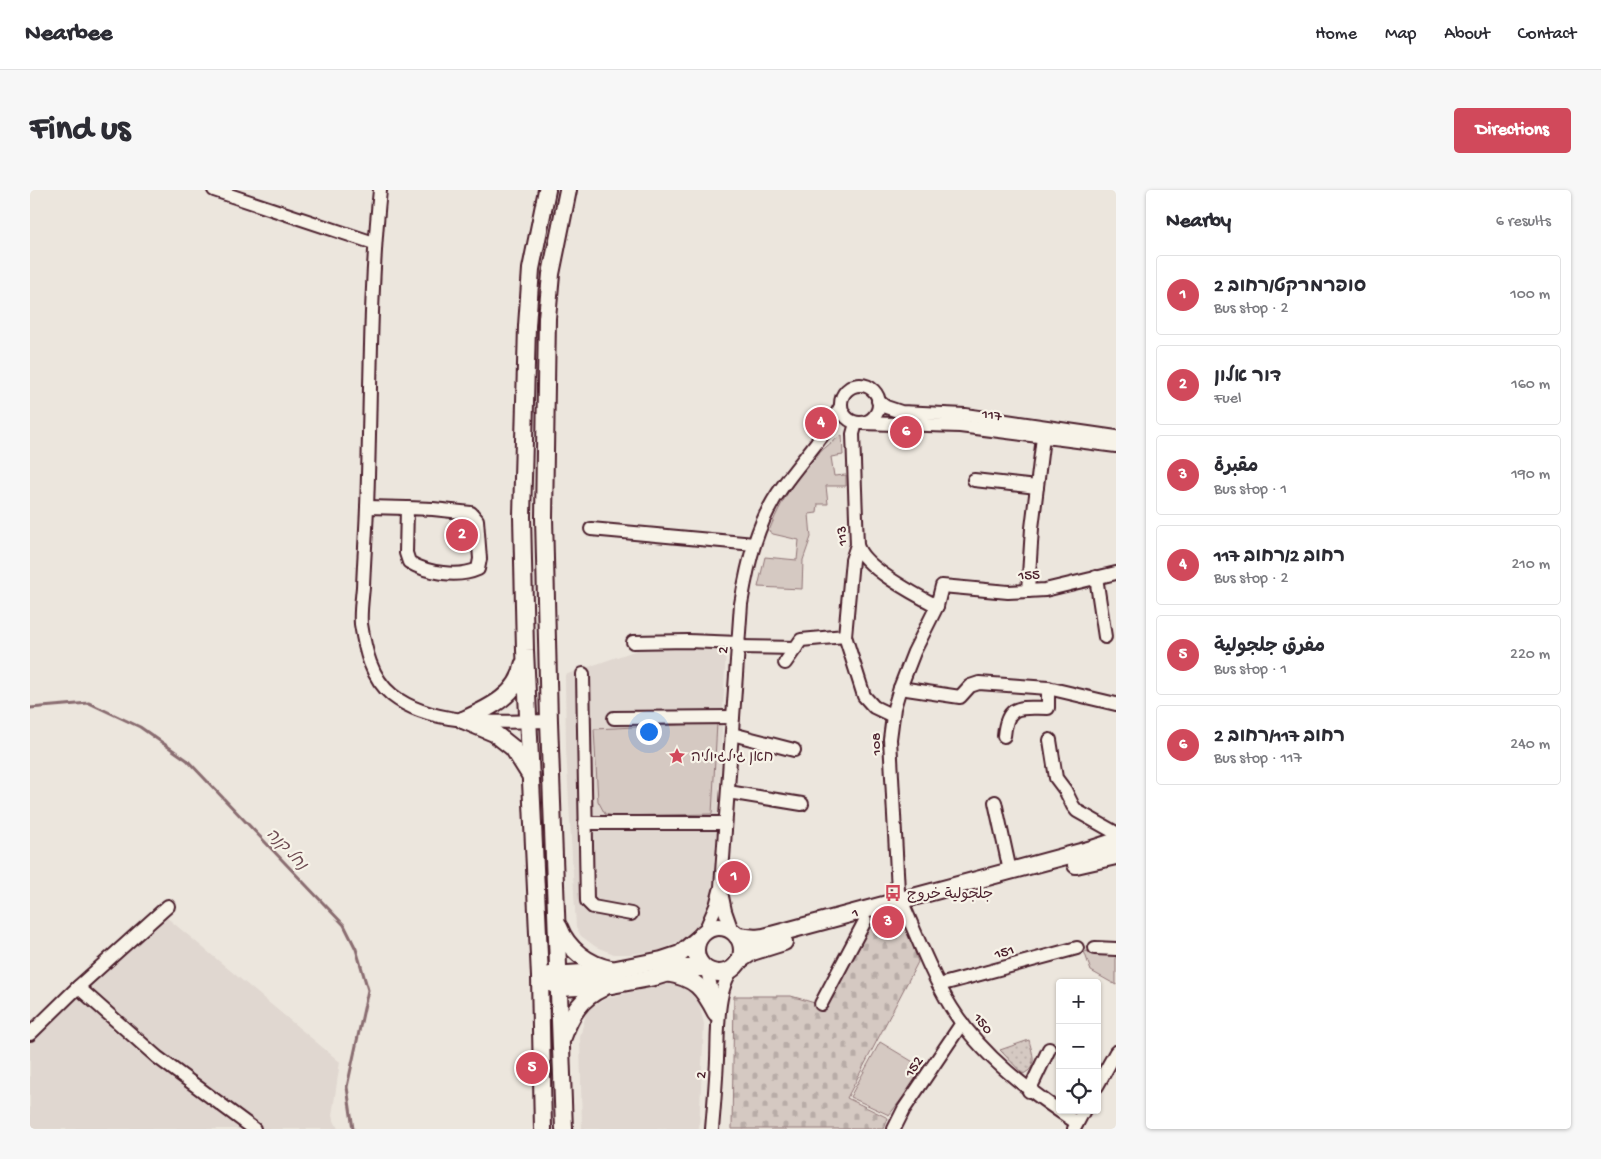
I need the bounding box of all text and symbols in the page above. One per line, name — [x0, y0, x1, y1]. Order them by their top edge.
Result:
text: Nearbee — [25, 20, 112, 49]
text: Home — [1315, 24, 1357, 45]
text: Map — [1385, 24, 1416, 45]
text: About — [1444, 24, 1490, 45]
text: Contact — [1518, 24, 1576, 45]
button: Directions — [1454, 108, 1571, 153]
text: Find us — [30, 110, 130, 151]
text: Nearby — [1166, 210, 1231, 235]
text: 6 results — [1496, 213, 1551, 232]
text: סופרמרקט/רחוב 2 — [1214, 276, 1366, 299]
text: 1 — [1180, 286, 1186, 305]
text: 100 m — [1510, 286, 1550, 305]
text: Bus stop · 2 — [1214, 300, 1288, 319]
text: דור אלון — [1214, 366, 1282, 389]
text: 2 — [1179, 376, 1187, 395]
text: 160 m — [1511, 376, 1550, 395]
text: Fuel — [1214, 390, 1241, 409]
pin: 4 — [805, 404, 837, 442]
street label: 117 — [980, 406, 1004, 426]
pin: 6 — [890, 413, 922, 451]
text: مقبرة — [1214, 456, 1258, 479]
text: 3 — [1179, 466, 1187, 485]
text: 190 m — [1511, 466, 1550, 485]
text: Bus stop · 1 — [1214, 481, 1287, 500]
pin: 2 — [446, 516, 478, 554]
street label: 113 — [833, 525, 853, 548]
text: רחוב 2/רחוב 117 — [1214, 546, 1345, 569]
text: 4 — [1179, 556, 1187, 575]
text: 210 m — [1511, 556, 1550, 575]
street label: 155 — [1017, 566, 1041, 586]
text: Bus stop · 2 — [1214, 570, 1288, 589]
text: مفرق جلجولية — [1214, 636, 1325, 659]
street label: 2 — [715, 646, 733, 654]
text: 5 — [1179, 646, 1187, 665]
text: 220 m — [1510, 646, 1550, 665]
text: Bus stop · 1 — [1214, 661, 1287, 680]
your location — [636, 719, 662, 745]
text: רחוב 117/רחוב 2 — [1214, 726, 1345, 749]
street label: 108 — [868, 733, 886, 756]
text: 6 — [1179, 736, 1187, 755]
text: 240 m — [1510, 736, 1550, 755]
place icon: חאן ג'לג'וליה — [667, 746, 687, 766]
place label: חאן ג'לג'וליה — [691, 748, 773, 767]
text: Bus stop · 117 — [1214, 750, 1302, 769]
water label: נחל קנה — [261, 824, 312, 876]
pin: 1 — [718, 858, 750, 896]
bus stop icon: جلجولية خروج — [883, 883, 903, 903]
place label: جلجولية خروج — [907, 886, 993, 904]
pin: 3 — [872, 903, 904, 941]
street label: 1 — [849, 904, 861, 924]
street label: 151 — [992, 942, 1017, 964]
map controls — [1056, 979, 1101, 1114]
button: + — [1056, 979, 1101, 1024]
street label: 150 — [968, 1009, 997, 1039]
button: − — [1056, 1024, 1101, 1069]
pin: 5 — [516, 1049, 548, 1087]
street label: 152 — [901, 1053, 928, 1082]
button: locate — [1056, 1069, 1101, 1114]
street label: 2 — [693, 1071, 711, 1079]

